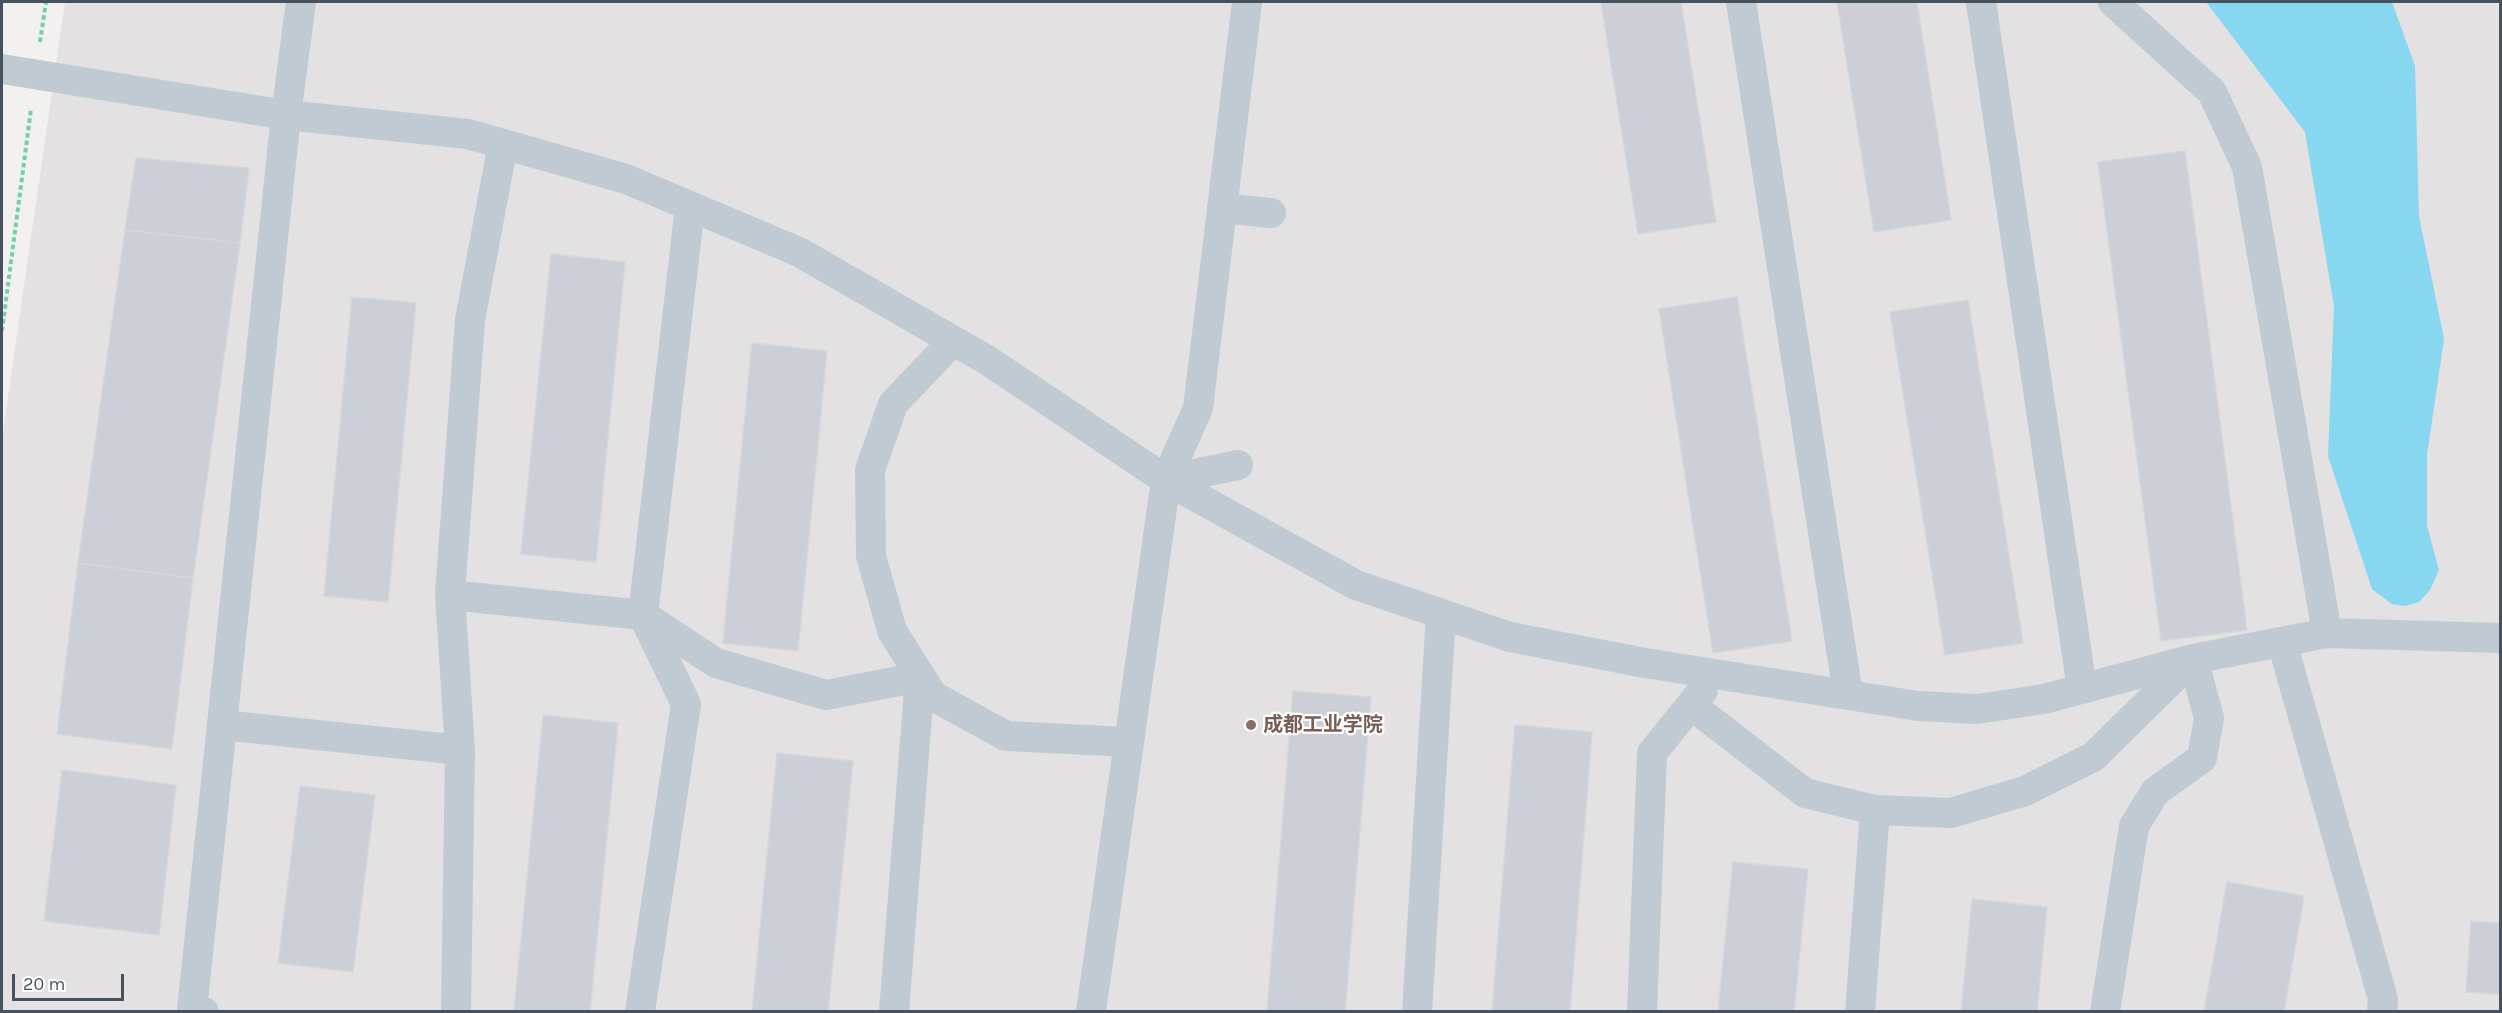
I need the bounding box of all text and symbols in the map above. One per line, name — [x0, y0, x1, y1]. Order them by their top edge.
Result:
place label: 成都工业学院 — [1263, 713, 1383, 737]
marker: 成都工业学院 — [1244, 718, 1258, 732]
scale bar — [15, 962, 128, 1000]
text: 20 m — [23, 973, 65, 995]

